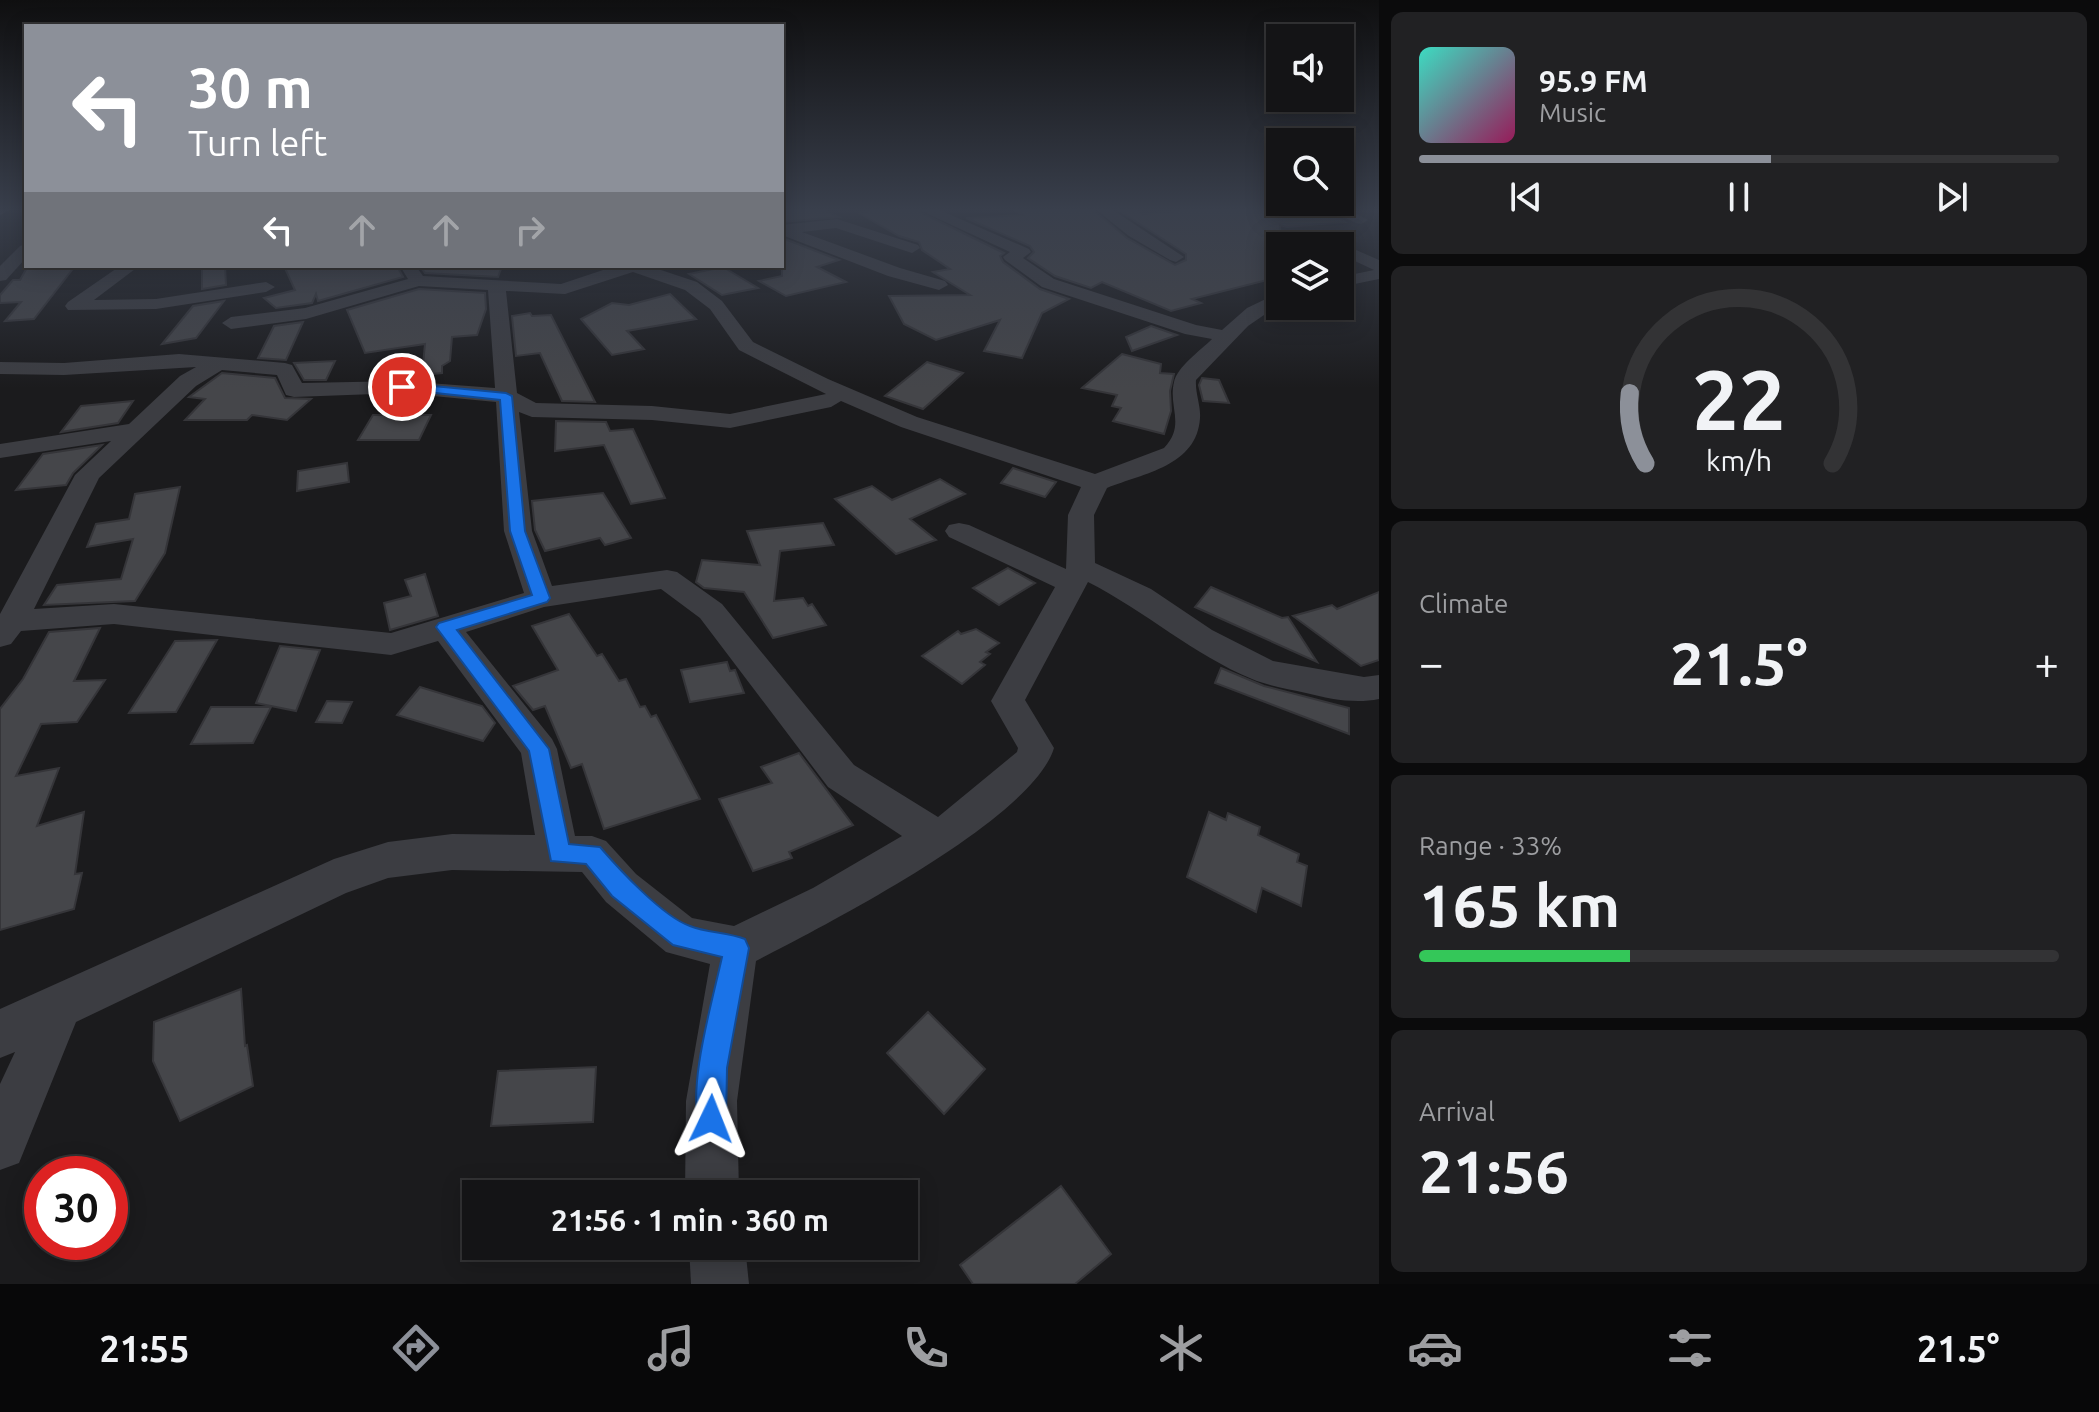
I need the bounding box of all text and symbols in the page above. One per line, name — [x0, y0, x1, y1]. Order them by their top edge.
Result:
map controls — [1266, 24, 1354, 320]
button: sound — [1266, 24, 1354, 112]
icon: left — [56, 56, 160, 160]
text: 30 m — [188, 56, 313, 119]
text: 95.9 FM — [1539, 64, 1648, 98]
text: Music — [1539, 98, 1606, 127]
text: Turn left — [188, 122, 327, 163]
button: search — [1266, 128, 1354, 216]
icon: previous — [1504, 175, 1548, 219]
icon: pause — [1717, 175, 1761, 219]
icon: next — [1930, 175, 1974, 219]
icon: left — [256, 208, 300, 252]
icon: ahead — [340, 208, 384, 252]
icon: ahead — [424, 208, 468, 252]
icon: right — [508, 208, 552, 252]
button: layers — [1266, 232, 1354, 320]
text: 22 — [1692, 351, 1786, 445]
pin — [368, 353, 436, 421]
icon: arrive — [380, 365, 424, 409]
text: km/h — [1706, 444, 1772, 476]
text: Climate — [1419, 589, 1508, 618]
text: 21.5° — [1670, 629, 1808, 696]
text: − — [1419, 638, 1444, 687]
text: + — [2034, 638, 2059, 687]
text: Range · 33% — [1419, 831, 1562, 860]
text: 165 km — [1419, 871, 1620, 938]
position arrow — [669, 1077, 753, 1161]
text: Arrival — [1419, 1097, 1495, 1126]
text: 21:56 — [1419, 1137, 1569, 1204]
speed limit sign: 30 — [24, 1156, 128, 1260]
text: 21:56 · 1 min · 360 m — [551, 1203, 829, 1237]
icon: directions — [388, 1320, 444, 1376]
icon: music — [643, 1320, 699, 1376]
icon: phone — [898, 1320, 954, 1376]
icon: climate — [1153, 1320, 1209, 1376]
icon: car — [1407, 1320, 1463, 1376]
icon: filters — [1662, 1320, 1718, 1376]
text: 21:55 — [99, 1328, 189, 1369]
text: 21.5° — [1917, 1328, 2000, 1369]

